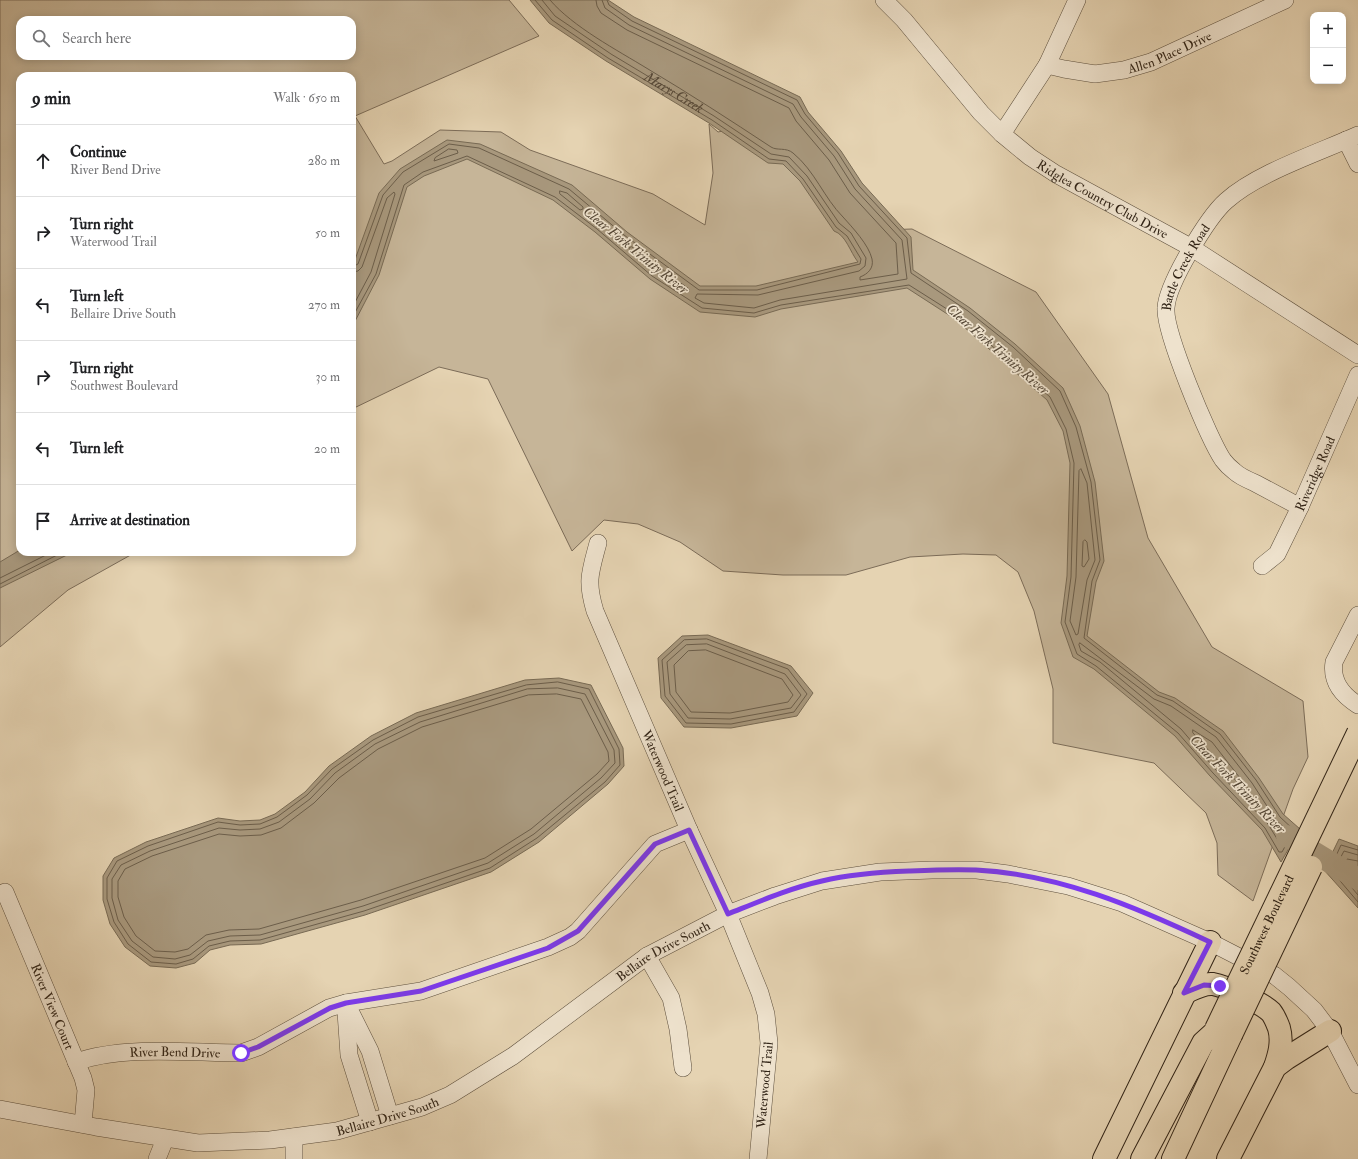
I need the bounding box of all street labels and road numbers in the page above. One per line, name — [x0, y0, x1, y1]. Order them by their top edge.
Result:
street label: Allen Place Drive — [1125, 28, 1215, 78]
street label: Ridglea Country Club Drive — [1034, 157, 1171, 243]
street label: Battle Creek Road — [1159, 221, 1214, 312]
street label: Riveridge Road — [1292, 434, 1339, 514]
street label: Waterwood Trail — [638, 727, 687, 815]
street label: Southwest Boulevard — [1236, 872, 1298, 977]
street label: Bellaire Drive South — [613, 918, 713, 985]
street label: River View Court — [27, 961, 77, 1052]
street label: Waterwood Trail — [753, 1041, 777, 1130]
street label: River Bend Drive — [129, 1044, 221, 1062]
street label: Bellaire Drive South — [334, 1094, 442, 1140]

